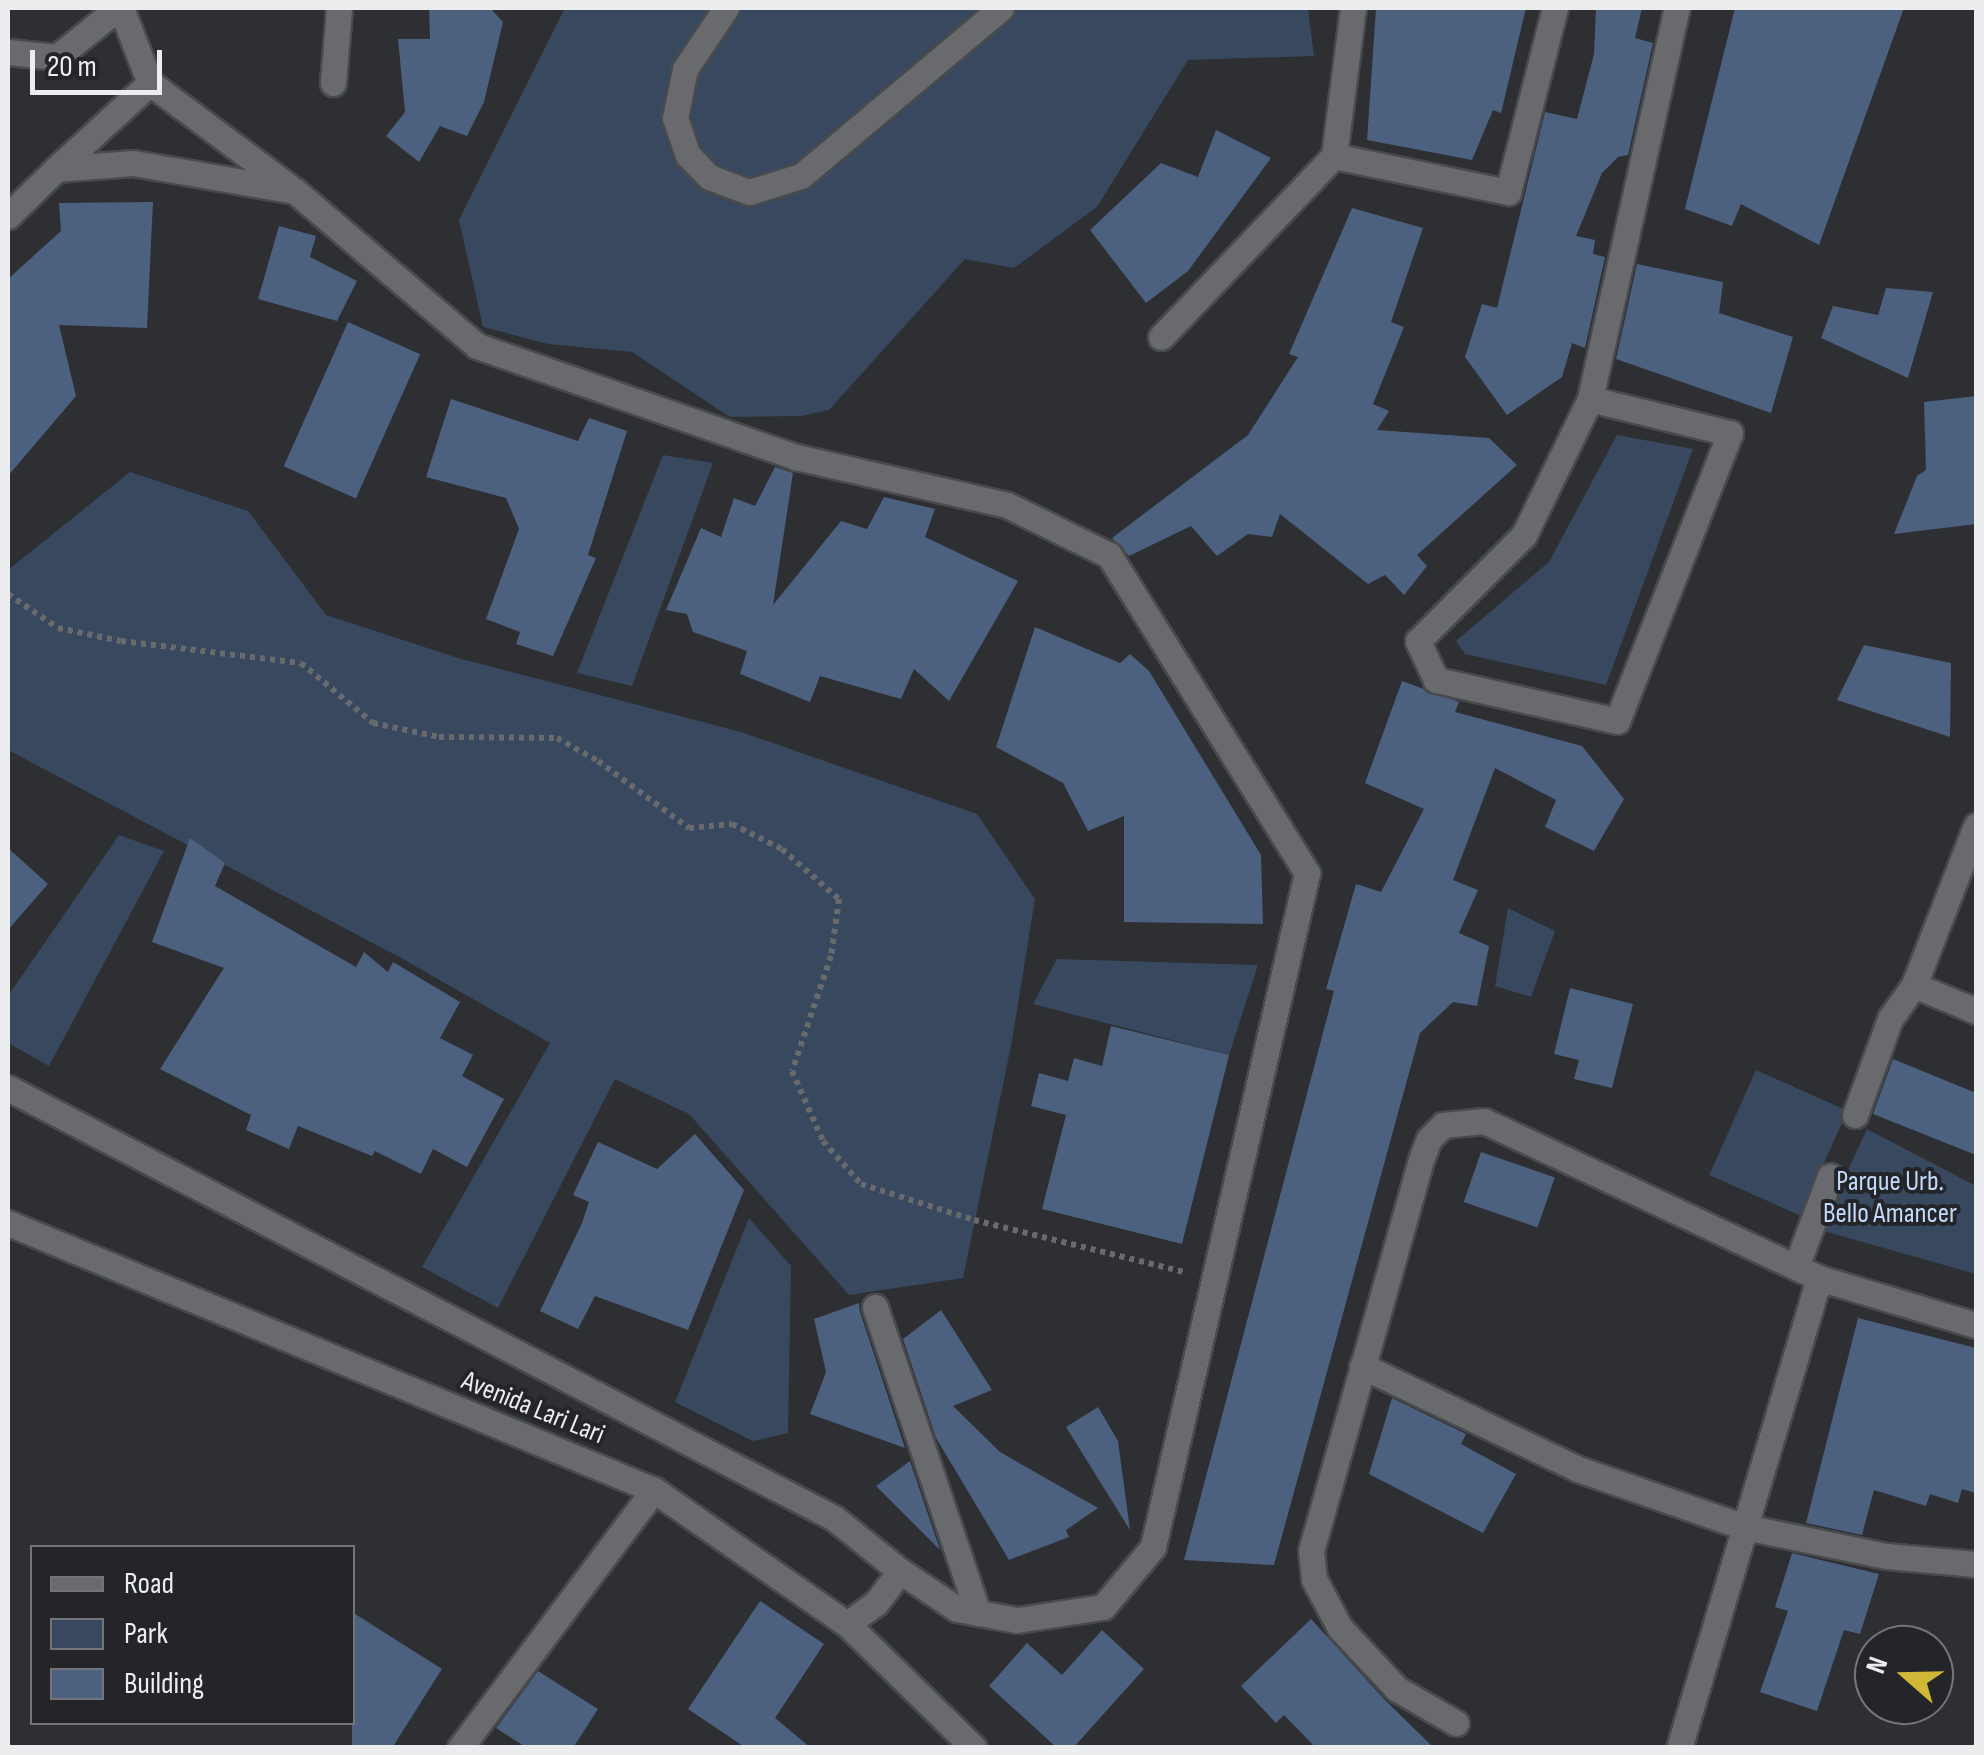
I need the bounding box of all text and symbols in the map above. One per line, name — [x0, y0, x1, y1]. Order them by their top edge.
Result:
scale bar — [35, 30, 168, 92]
text: 20 m — [47, 49, 97, 85]
park label: Parque Urb. Bello Amancer — [1823, 1165, 1957, 1231]
street label: Avenida Lari Lari — [457, 1364, 609, 1452]
legend — [30, 1545, 355, 1725]
text: Road — [124, 1566, 174, 1602]
text: Park — [124, 1616, 168, 1652]
north arrow — [1854, 1625, 1954, 1725]
text: N — [1859, 1653, 1895, 1678]
text: Building — [124, 1666, 204, 1702]

